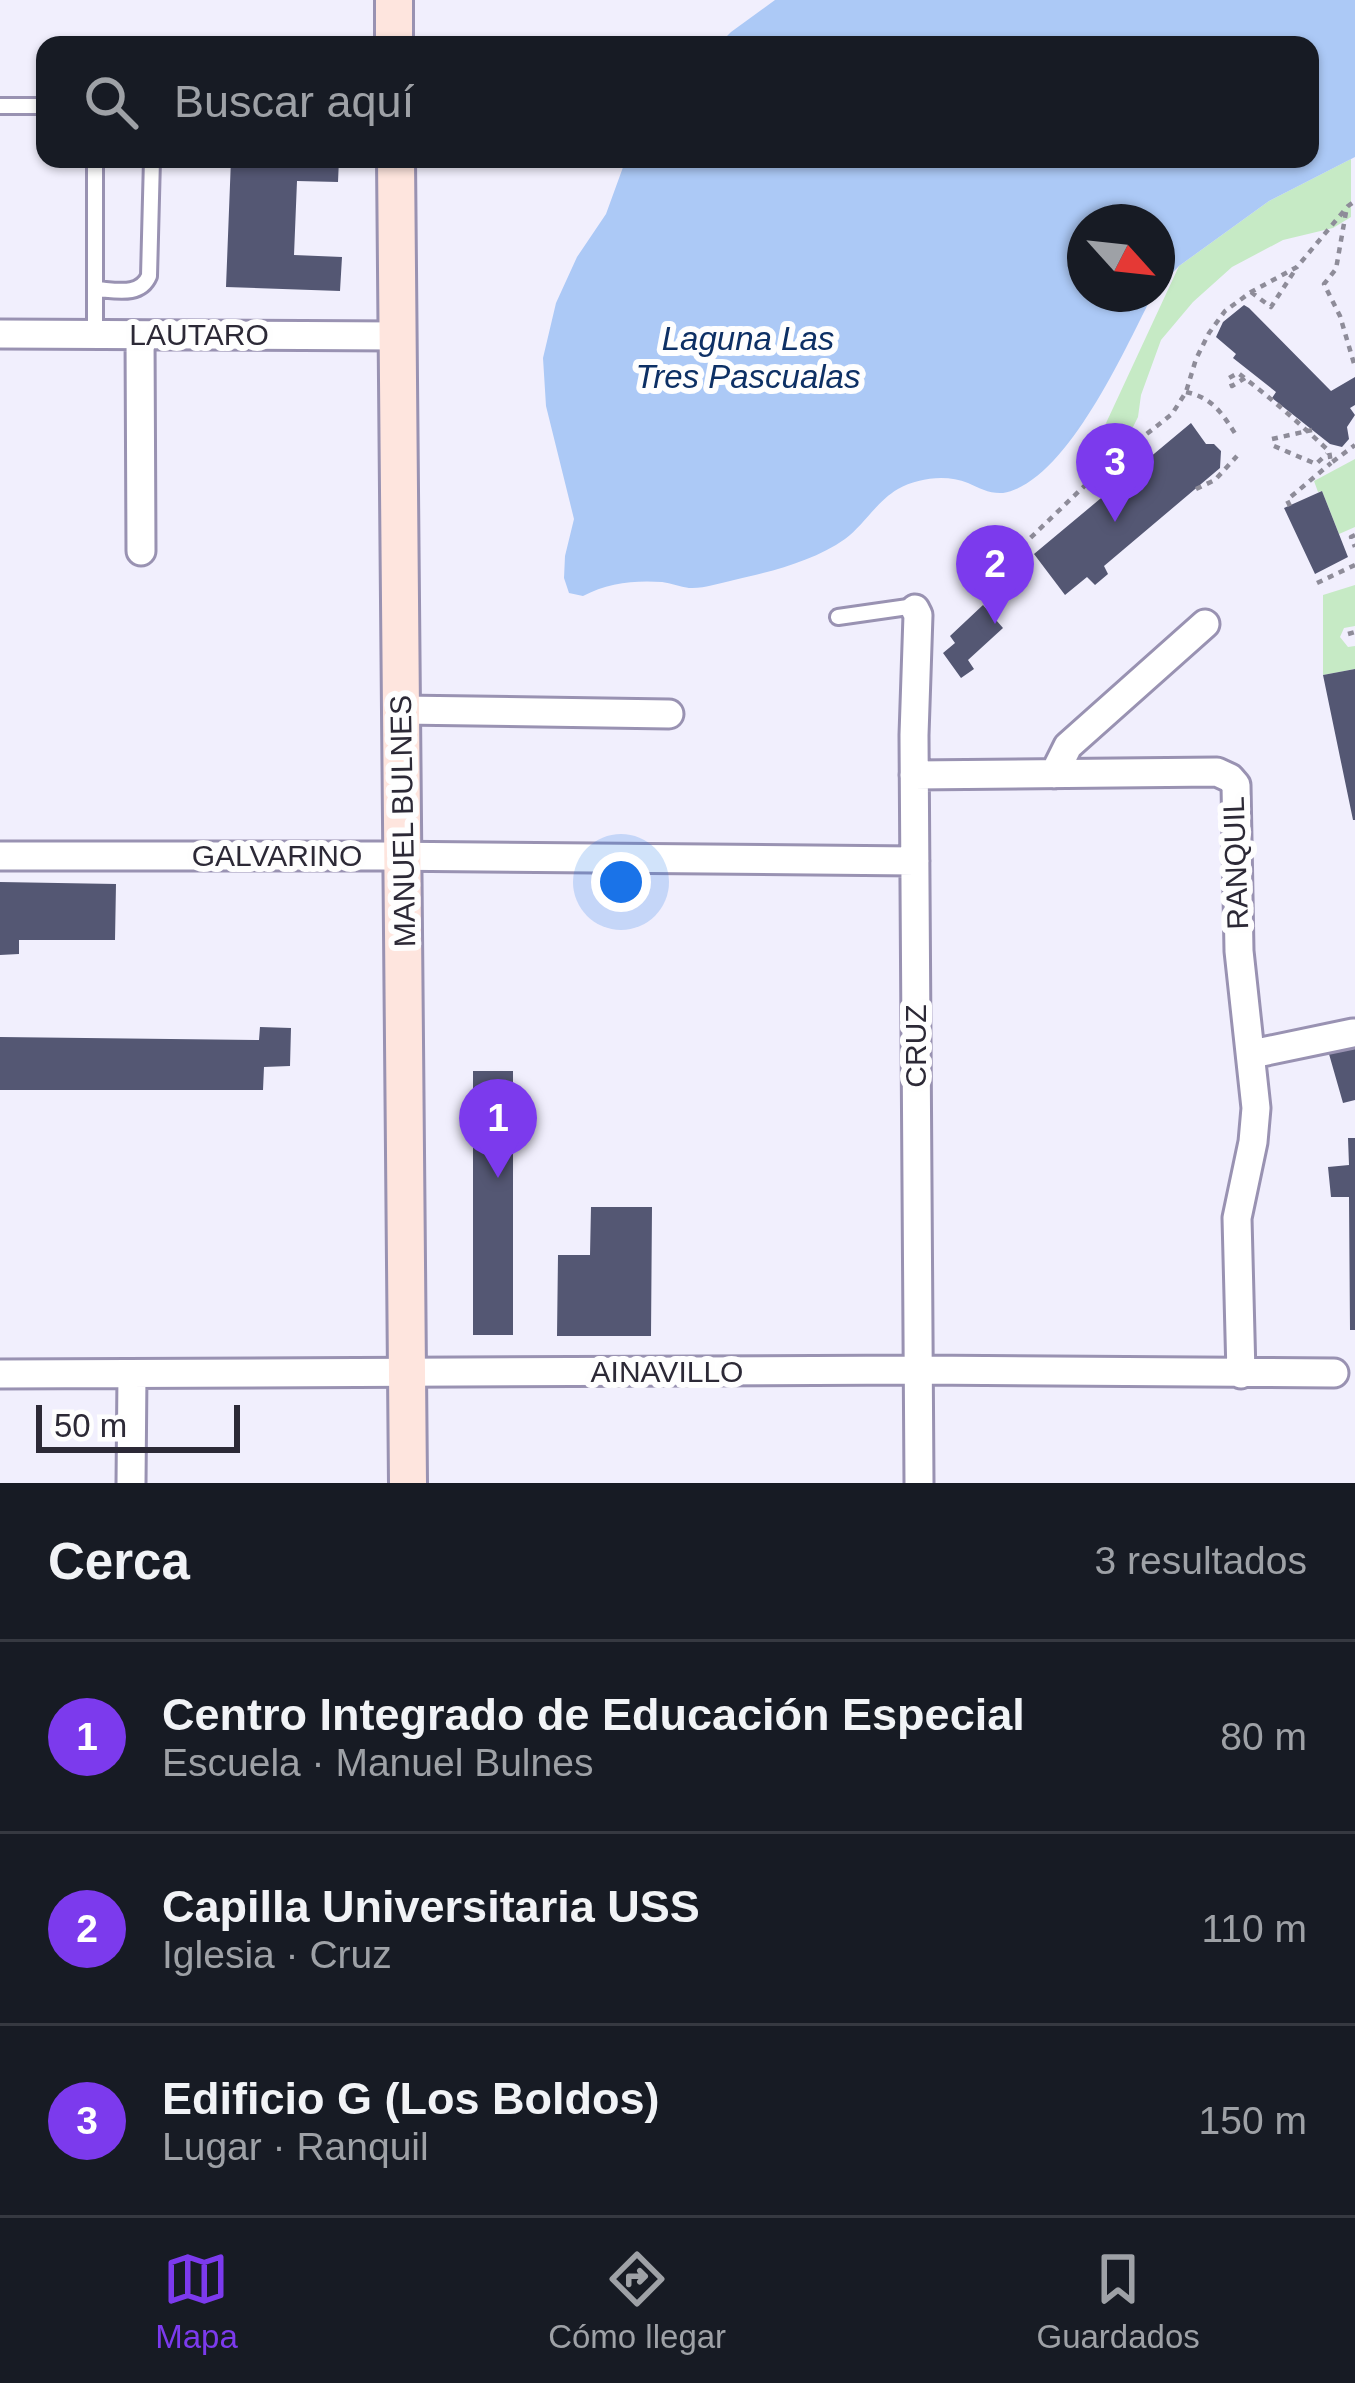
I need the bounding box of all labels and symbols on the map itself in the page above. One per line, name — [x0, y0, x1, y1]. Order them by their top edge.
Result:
north arrow — [1067, 204, 1175, 312]
street label: LAUTARO — [129, 318, 269, 351]
water label: Laguna Las Tres Pascualas — [636, 320, 860, 395]
pin: 3 — [1076, 423, 1154, 522]
pin: 2 — [956, 525, 1034, 624]
street label: MANUEL BULNES — [384, 695, 421, 947]
street label: RANQUIL — [1217, 796, 1254, 930]
street label: GALVARINO — [192, 839, 362, 872]
your location — [591, 852, 651, 912]
street label: CRUZ — [899, 1004, 932, 1088]
pin: 1 — [459, 1079, 537, 1178]
street label: AINAVILLO — [591, 1355, 743, 1388]
scale bar — [36, 1399, 240, 1452]

